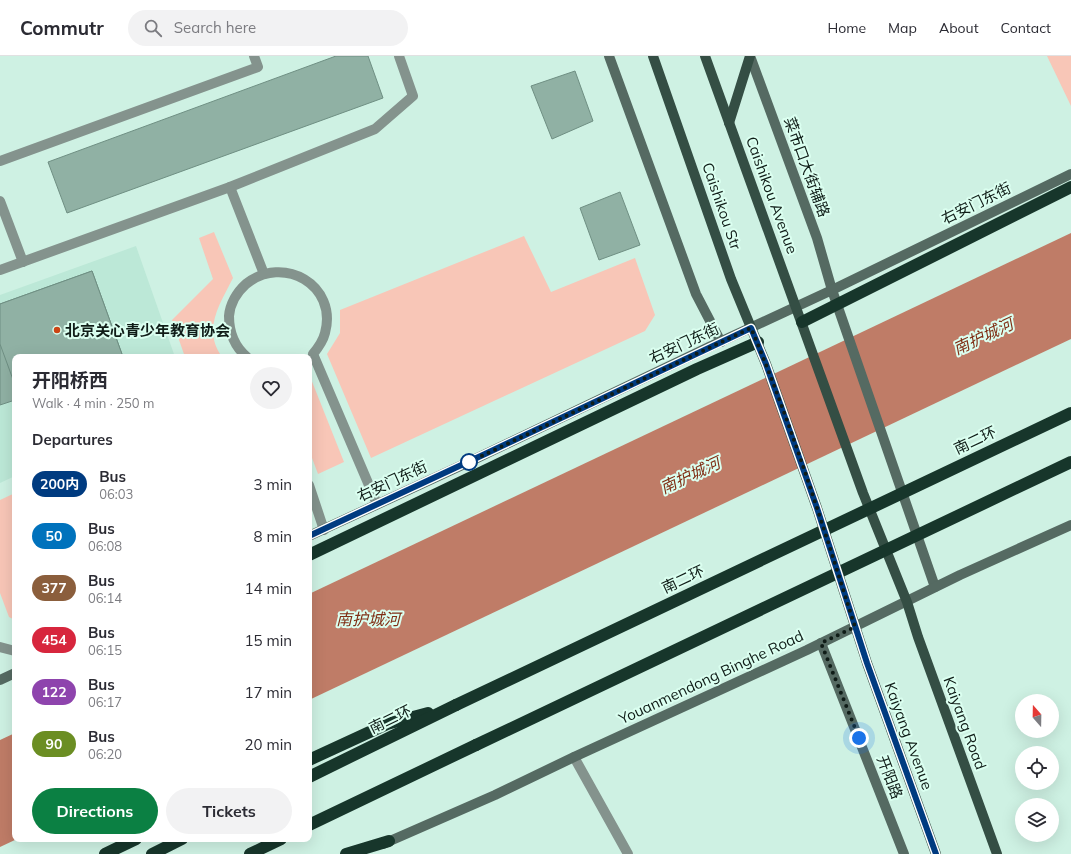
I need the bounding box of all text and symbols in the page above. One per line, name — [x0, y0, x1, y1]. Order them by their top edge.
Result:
search box — [128, 10, 408, 46]
text: Commutr — [20, 16, 104, 40]
icon: search — [142, 17, 164, 39]
text: Search here — [174, 18, 256, 37]
text: Home — [827, 19, 866, 37]
text: Map — [888, 19, 917, 37]
text: About — [939, 19, 979, 37]
text: Contact — [1001, 19, 1051, 37]
street label: 菜市口大街辅路 — [780, 114, 834, 220]
street label: Caishikou Avenue — [742, 134, 802, 256]
street label: Caishikou Str — [698, 160, 746, 253]
street label: 右安门东街 — [938, 178, 1014, 228]
water label: 南护城河 — [950, 312, 1019, 359]
street label: 右安门东街 — [646, 319, 722, 367]
place label: 北京关心青少年教育协会 — [65, 321, 230, 340]
marker: 北京关心青少年教育协会 — [52, 325, 62, 335]
button: heart — [250, 367, 292, 409]
text: 开阳桥西 — [32, 368, 108, 392]
text: Walk · 4 min · 250 m — [32, 395, 154, 411]
street label: 南二环 — [951, 422, 999, 458]
text: Departures — [32, 430, 113, 449]
water label: 南护城河 — [657, 451, 726, 498]
unlabelled marker — [460, 453, 478, 471]
street label: 右安门东街 — [354, 457, 430, 505]
text: Bus — [99, 467, 126, 486]
text: 200内 — [40, 475, 79, 493]
text: 3 min — [254, 475, 292, 494]
text: 06:03 — [99, 486, 133, 502]
text: Bus — [88, 519, 115, 538]
text: 50 — [46, 527, 62, 545]
text: 8 min — [254, 527, 292, 546]
text: 06:08 — [88, 538, 122, 554]
street label: 南二环 — [659, 561, 707, 597]
text: Bus — [88, 571, 115, 590]
text: 377 — [41, 579, 67, 597]
text: 14 min — [245, 579, 292, 598]
text: 06:14 — [88, 590, 122, 606]
water label: 南护城河 — [336, 609, 403, 629]
text: Bus — [88, 623, 115, 642]
street label: Youanmendong Binghe Road — [615, 626, 806, 729]
text: 454 — [41, 631, 67, 649]
text: 15 min — [245, 631, 292, 650]
text: 06:15 — [88, 642, 122, 658]
street label: Kaiyang Road — [939, 674, 991, 772]
text: Bus — [88, 675, 115, 694]
street label: Kaiyang Avenue — [881, 680, 937, 792]
text: 122 — [41, 683, 67, 701]
text: 17 min — [245, 683, 292, 702]
text: 06:17 — [88, 694, 122, 710]
north arrow — [1015, 694, 1059, 738]
map controls — [1015, 694, 1059, 842]
street label: 南二环 — [366, 701, 414, 737]
text: Bus — [88, 727, 115, 746]
your location — [849, 728, 869, 748]
text: 90 — [46, 735, 62, 753]
text: 20 min — [245, 735, 292, 754]
text: 06:20 — [88, 746, 122, 762]
button: locate — [1015, 746, 1059, 790]
street label: 开阳路 — [873, 753, 907, 801]
button: Directions — [32, 788, 158, 834]
button: Tickets — [166, 788, 292, 834]
button: layers — [1015, 798, 1059, 842]

